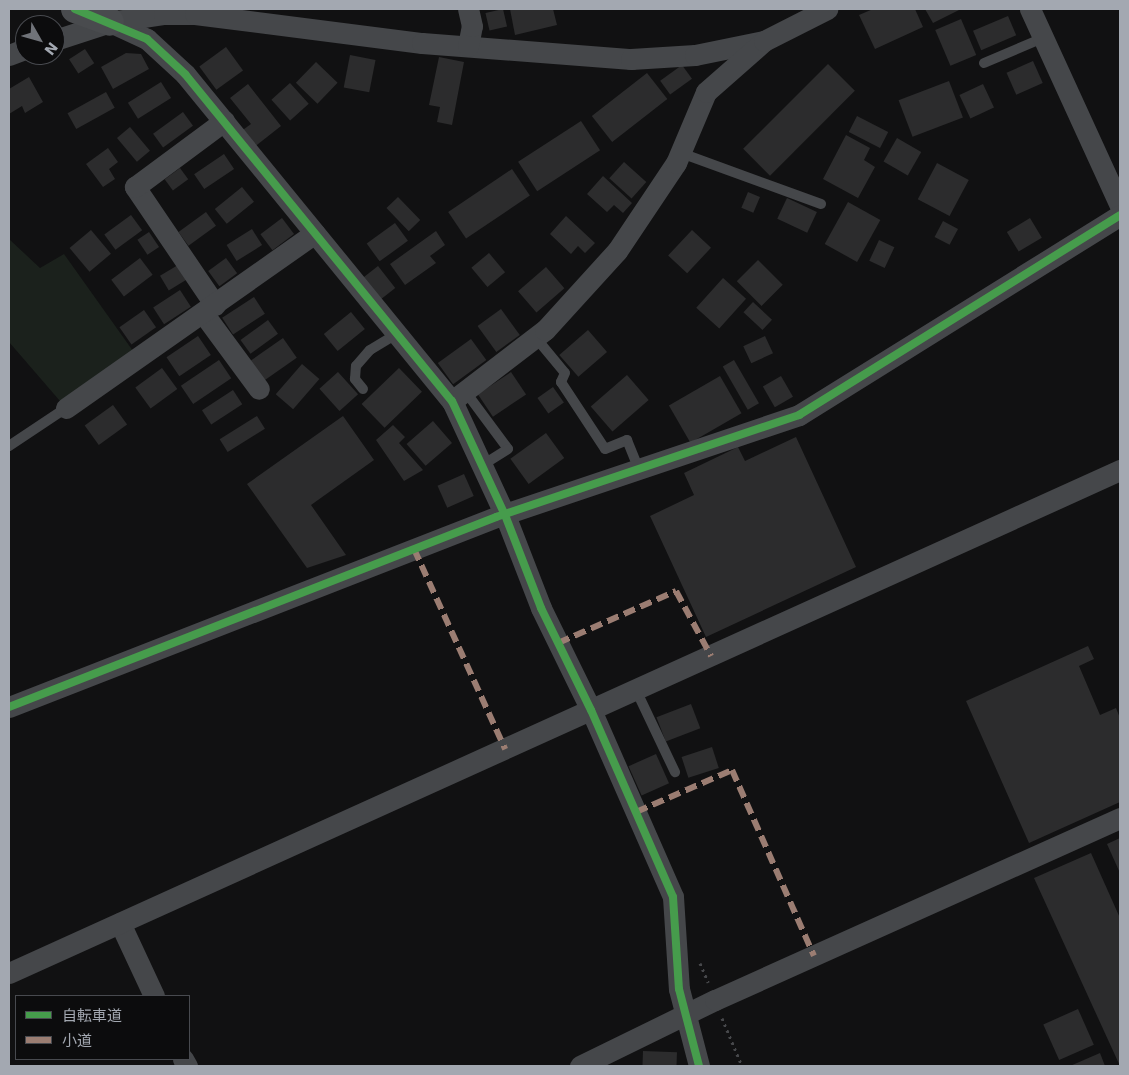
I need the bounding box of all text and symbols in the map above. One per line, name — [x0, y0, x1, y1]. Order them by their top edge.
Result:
north arrow — [15, 15, 65, 65]
text: N — [41, 39, 61, 58]
legend — [15, 995, 190, 1060]
text: 自転車道 — [62, 1007, 122, 1025]
text: 小道 — [62, 1032, 92, 1050]

